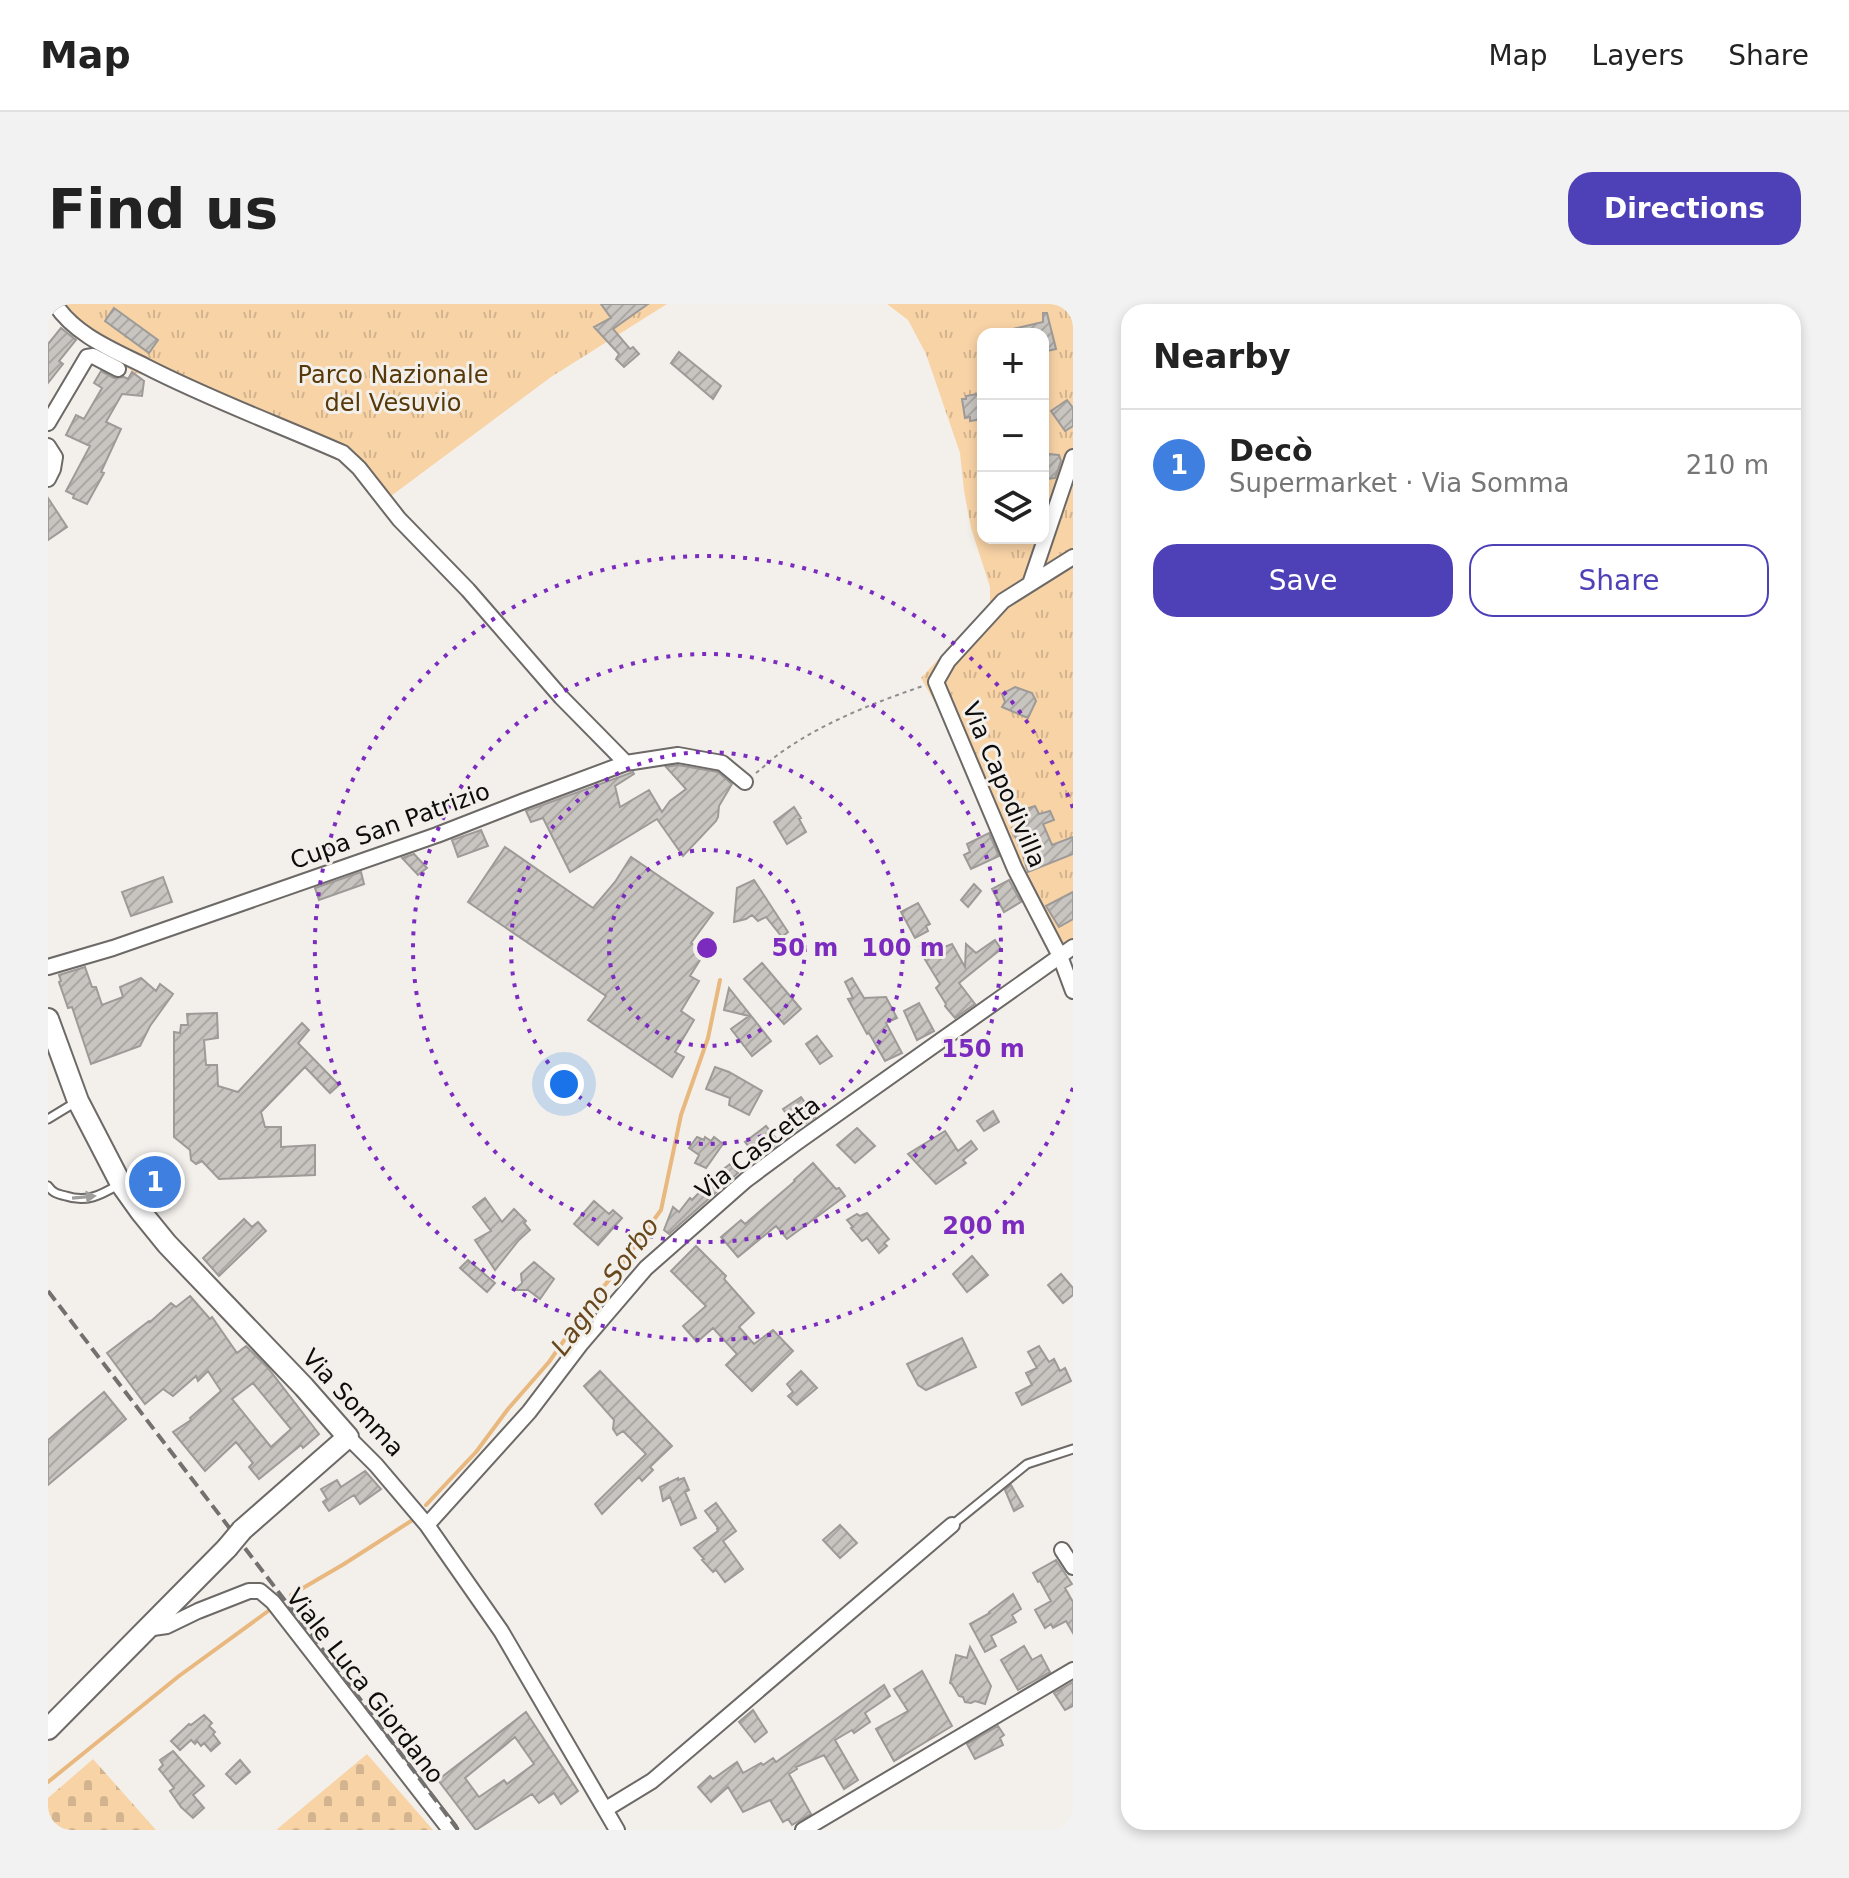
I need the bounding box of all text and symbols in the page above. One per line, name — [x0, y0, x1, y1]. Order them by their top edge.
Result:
text: Map — [40, 33, 131, 77]
text: Map — [1488, 39, 1548, 72]
text: Layers — [1592, 39, 1684, 72]
text: Share — [1728, 39, 1809, 72]
button: Directions — [1568, 172, 1801, 245]
text: Find us — [48, 176, 278, 241]
map controls — [977, 328, 1049, 544]
button: + — [977, 328, 1049, 400]
text: Nearby — [1153, 336, 1291, 376]
park label: Parco Nazionale del Vesuvio — [298, 361, 488, 417]
button: − — [977, 400, 1049, 472]
text: Decò — [1229, 433, 1313, 468]
text: 1 — [1170, 450, 1188, 480]
text: 210 m — [1686, 450, 1769, 480]
text: Supermarket · Via Somma — [1229, 468, 1569, 498]
button: layers — [977, 472, 1049, 544]
button: Save — [1153, 544, 1453, 617]
button: Share — [1469, 544, 1769, 617]
street label: Via Capodivilla — [957, 698, 1051, 872]
street label: Cupa San Patrizio — [286, 777, 494, 875]
centre of rings — [693, 934, 721, 962]
text: 50 m — [772, 934, 838, 962]
text: 100 m — [861, 934, 945, 962]
text: 150 m — [941, 1035, 1025, 1063]
your location — [544, 1064, 584, 1104]
street label: Via Cascetta — [690, 1091, 826, 1205]
pin: 1 — [129, 1152, 181, 1212]
one-way arrow — [72, 1190, 97, 1203]
water label: Lagno Sorbo — [545, 1211, 665, 1361]
text: 200 m — [942, 1212, 1026, 1240]
street label: Via Somma — [296, 1344, 410, 1462]
street label: Viale Luca Giordano — [280, 1583, 450, 1789]

